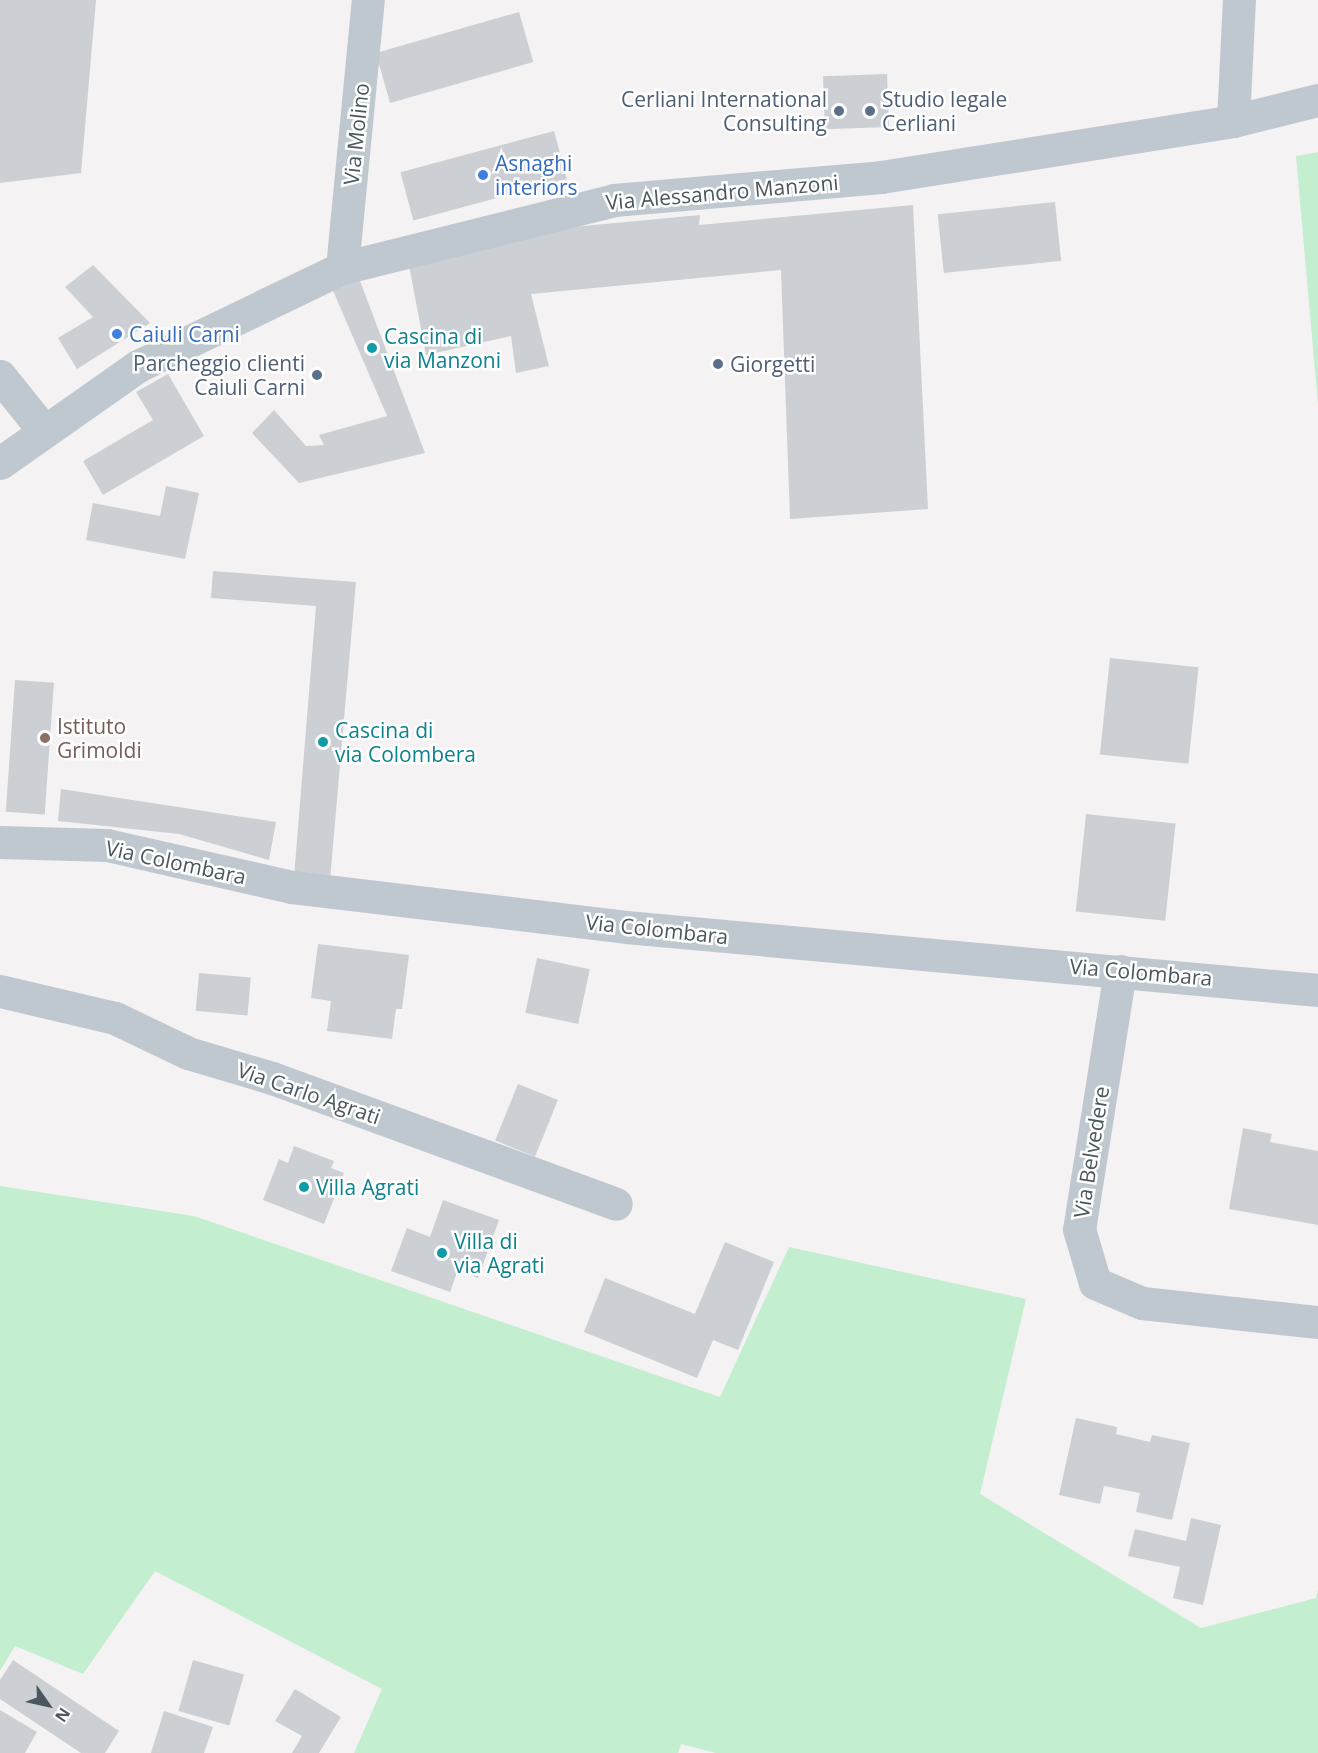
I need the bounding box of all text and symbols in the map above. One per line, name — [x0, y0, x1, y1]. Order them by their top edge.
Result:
street label: Via Molino — [338, 82, 374, 186]
place label: Cerliani International Consulting — [621, 86, 827, 136]
place label: Studio legale Cerliani — [882, 86, 1007, 136]
marker: Cerliani International Consulting — [832, 104, 846, 118]
marker: Studio legale Cerliani — [863, 104, 877, 118]
place label: Asnaghi interiors — [495, 150, 578, 200]
marker: Asnaghi interiors — [476, 168, 490, 182]
street label: Via Alessandro Manzoni — [605, 169, 839, 215]
place label: Caiuli Carni — [129, 321, 240, 347]
place label: Cascina di via Manzoni — [384, 323, 501, 373]
marker: Caiuli Carni — [110, 327, 124, 341]
marker: Cascina di via Manzoni — [365, 341, 379, 355]
place label: Parcheggio clienti Caiuli Carni — [133, 350, 305, 400]
place label: Giorgetti — [730, 351, 815, 377]
marker: Giorgetti — [711, 357, 725, 371]
marker: Parcheggio clienti Caiuli Carni — [310, 368, 324, 382]
place label: Istituto Grimoldi — [57, 713, 142, 763]
place label: Cascina di via Colombera — [335, 717, 476, 767]
marker: Istituto Grimoldi — [38, 731, 52, 745]
marker: Cascina di via Colombera — [316, 735, 330, 749]
street label: Via Colombara — [103, 835, 249, 889]
street label: Via Colombara — [585, 909, 729, 949]
street label: Via Colombara — [1069, 953, 1213, 991]
street label: Via Carlo Agrati — [234, 1057, 384, 1129]
street label: Via Belvedere — [1068, 1084, 1114, 1220]
place label: Villa Agrati — [316, 1174, 419, 1200]
marker: Villa Agrati — [297, 1180, 311, 1194]
place label: Villa di via Agrati — [454, 1228, 545, 1278]
marker: Villa di via Agrati — [435, 1246, 449, 1260]
north arrow — [18, 1675, 78, 1735]
text: N — [50, 1704, 76, 1727]

